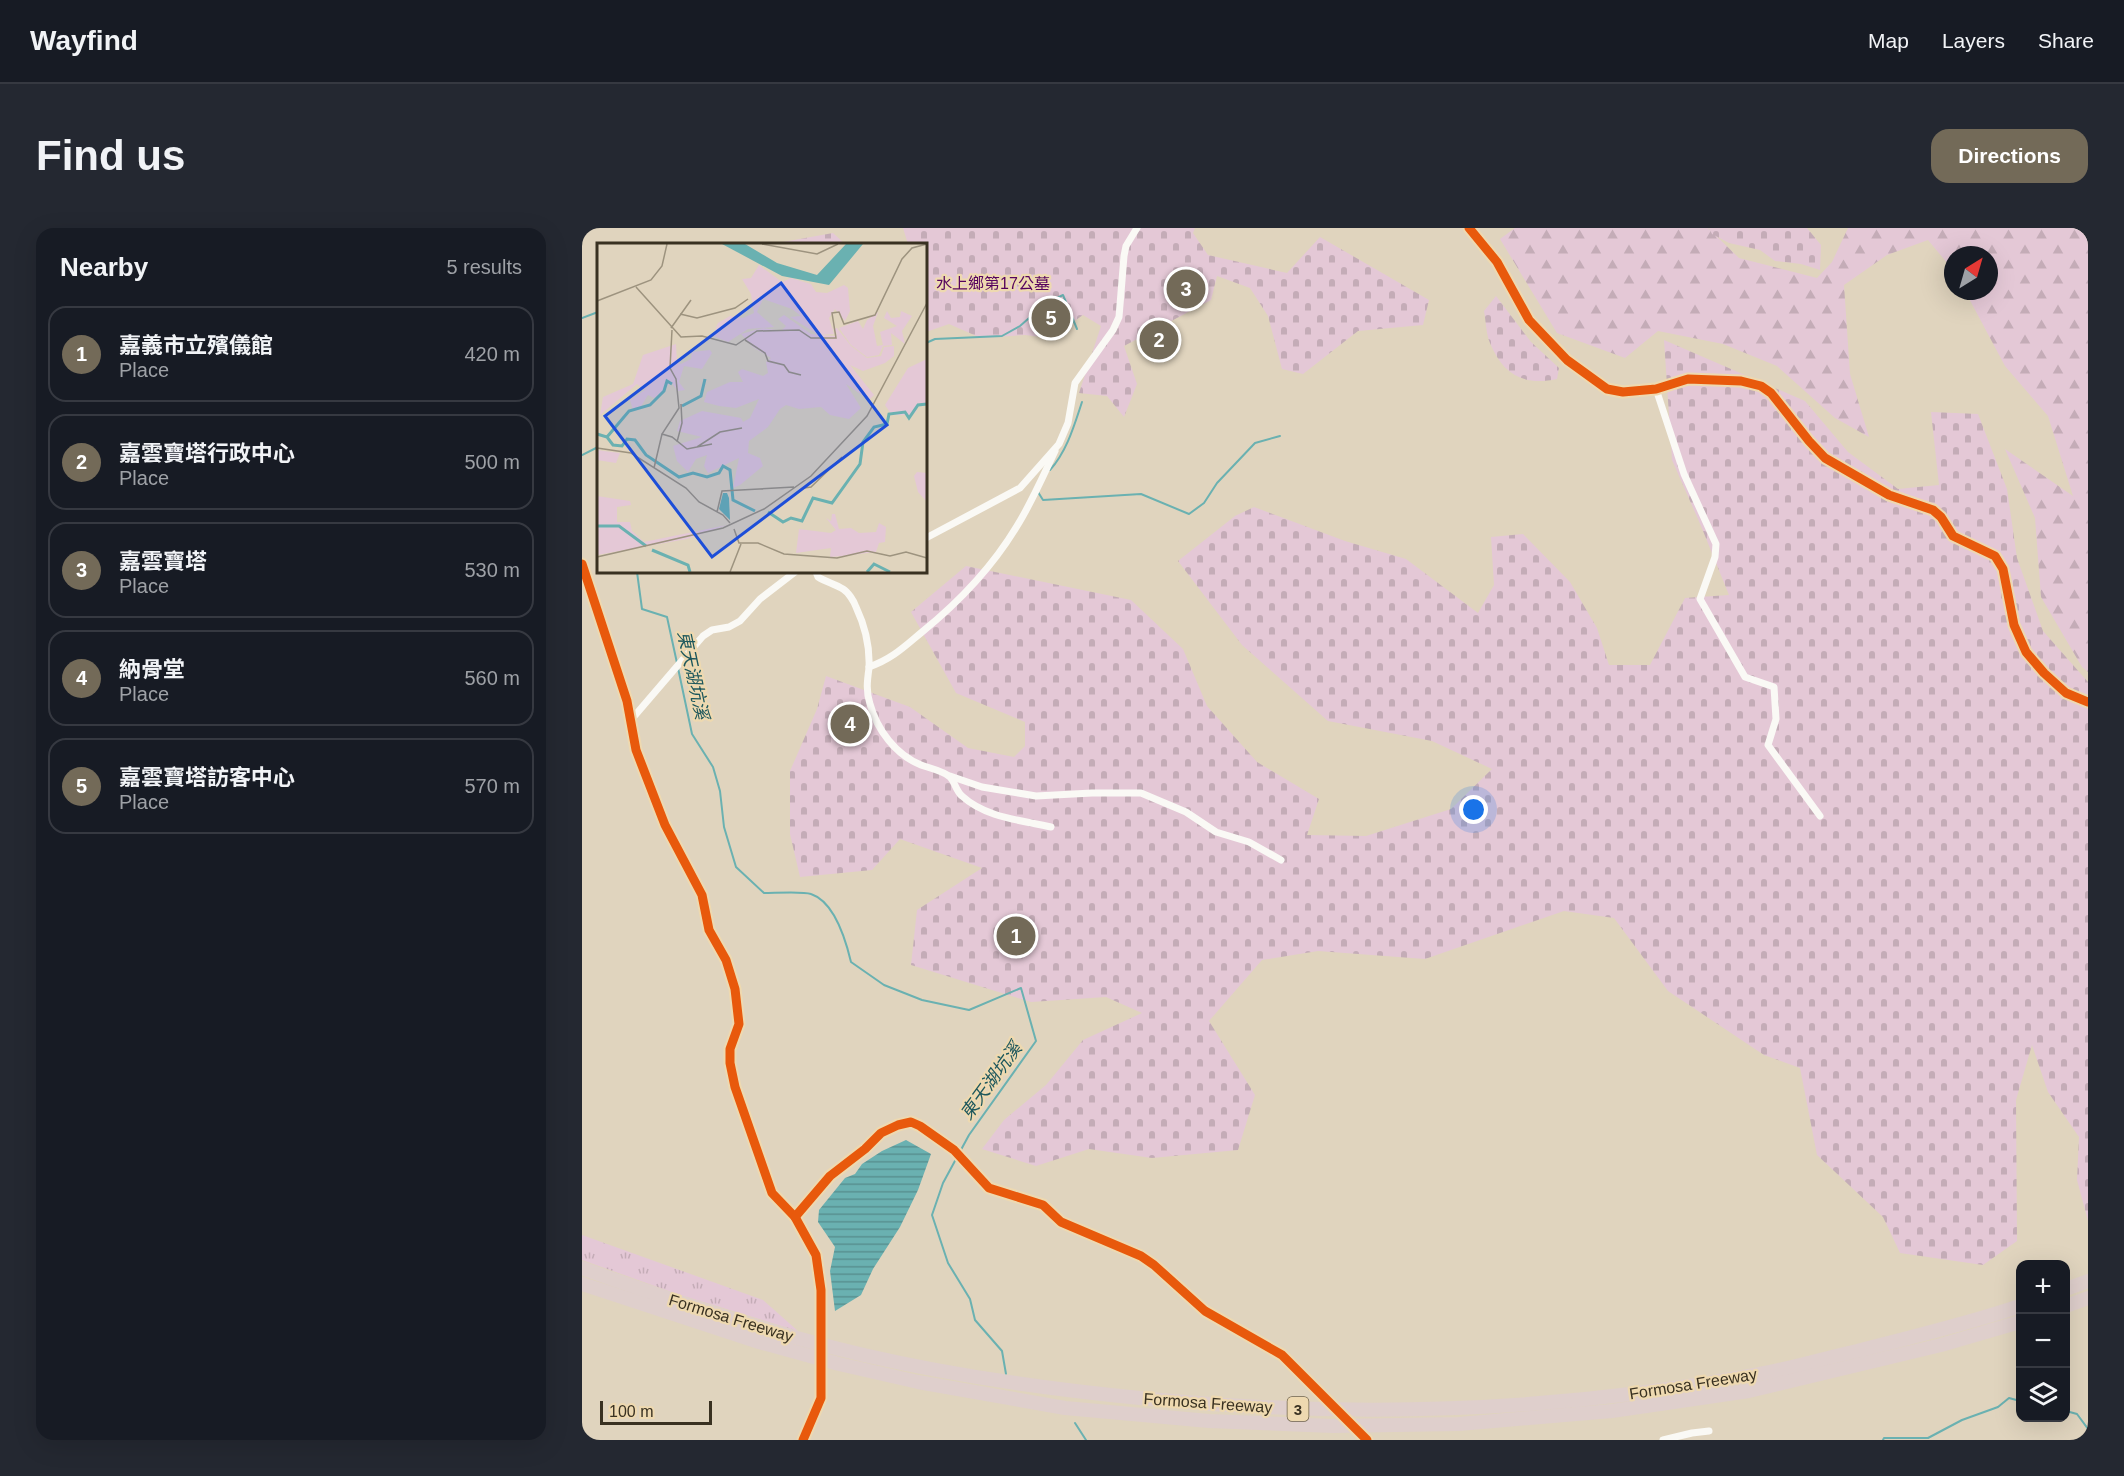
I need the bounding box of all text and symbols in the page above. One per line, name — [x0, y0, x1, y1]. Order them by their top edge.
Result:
text: Wayfind — [30, 25, 138, 56]
text: Map — [1868, 29, 1909, 52]
text: Layers — [1942, 29, 2005, 52]
text: Share — [2038, 29, 2094, 52]
button: Directions — [1931, 129, 2088, 183]
text: Find us — [36, 132, 185, 179]
inset map — [597, 243, 927, 573]
north arrow — [1944, 246, 1998, 300]
text: Nearby — [60, 252, 148, 282]
text: 5 results — [446, 256, 522, 278]
pin: 3 — [1166, 266, 1206, 312]
park label: 水上鄉第17公墓 — [936, 275, 1050, 292]
pin: 5 — [1032, 296, 1070, 340]
pin: 2 — [1140, 318, 1178, 362]
text: 嘉義市立殯儀館 — [119, 333, 273, 358]
text: 1 — [76, 343, 87, 365]
text: 420 m — [464, 343, 520, 365]
text: Place — [119, 359, 169, 381]
text: 嘉雲寶塔行政中心 — [119, 441, 295, 466]
text: 2 — [76, 451, 87, 473]
text: 500 m — [464, 451, 520, 473]
text: Place — [119, 467, 169, 489]
text: 嘉雲寶塔 — [119, 549, 207, 574]
text: 3 — [76, 559, 87, 581]
text: 530 m — [464, 559, 520, 581]
text: Place — [119, 575, 169, 597]
water label: 東天湖坑溪 — [674, 629, 713, 724]
text: 納骨堂 — [119, 657, 185, 682]
text: 4 — [76, 667, 87, 689]
text: 560 m — [464, 667, 520, 689]
text: Place — [119, 683, 169, 705]
pin: 4 — [830, 702, 870, 746]
text: 嘉雲寶塔訪客中心 — [119, 765, 295, 790]
text: 5 — [76, 775, 87, 797]
text: 570 m — [464, 775, 520, 797]
text: Place — [119, 791, 169, 813]
your location — [1459, 795, 1488, 824]
pin: 1 — [996, 914, 1036, 958]
water label: 東天湖坑溪 — [956, 1036, 1027, 1123]
map controls — [2016, 1260, 2070, 1422]
button: + — [2016, 1260, 2070, 1314]
street label: Formosa Freeway — [667, 1291, 795, 1345]
button: − — [2016, 1314, 2070, 1368]
street label: Formosa Freeway — [1628, 1366, 1758, 1402]
button: layers — [2016, 1368, 2070, 1422]
street label: Formosa Freeway — [1143, 1390, 1273, 1416]
road number: 3 — [1288, 1397, 1308, 1421]
scale bar — [600, 1398, 712, 1426]
text: 100 m — [609, 1403, 653, 1420]

